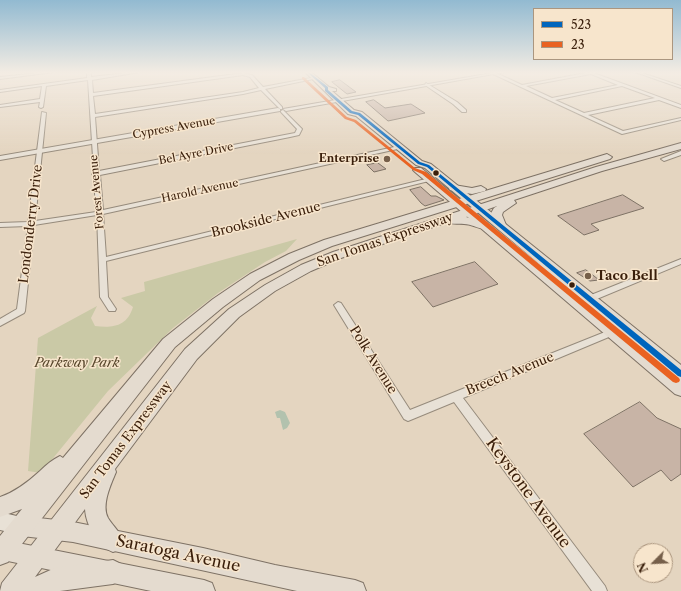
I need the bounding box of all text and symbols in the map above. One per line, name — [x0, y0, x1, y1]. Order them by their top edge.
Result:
legend — [533, 8, 673, 60]
text: 523 — [571, 17, 591, 32]
text: 23 — [571, 37, 585, 52]
street label: Cypress Avenue — [132, 114, 216, 142]
street label: Bel Ayre Drive — [158, 140, 234, 168]
place label: Enterprise — [319, 152, 379, 166]
street label: Forest Avenue — [87, 154, 107, 230]
marker: Enterprise — [382, 154, 392, 164]
street label: Londonderry Drive — [16, 164, 46, 284]
unlabelled marker — [431, 168, 441, 178]
street label: Harold Avenue — [160, 176, 240, 206]
street label: Brookside Avenue — [210, 199, 322, 241]
street label: San Tomas Expressway — [315, 209, 455, 271]
place label: Taco Bell — [596, 268, 658, 284]
marker: Taco Bell — [583, 271, 593, 281]
unlabelled marker — [567, 280, 577, 290]
street label: Polk Avenue — [346, 323, 400, 397]
street label: Breech Avenue — [464, 349, 556, 399]
park label: Parkway Park — [34, 355, 120, 371]
street label: San Tomas Expressway — [77, 378, 175, 502]
street label: Keystone Avenue — [482, 434, 574, 552]
street label: Saratoga Avenue — [114, 531, 242, 577]
north arrow — [633, 543, 673, 583]
text: N — [635, 560, 651, 575]

